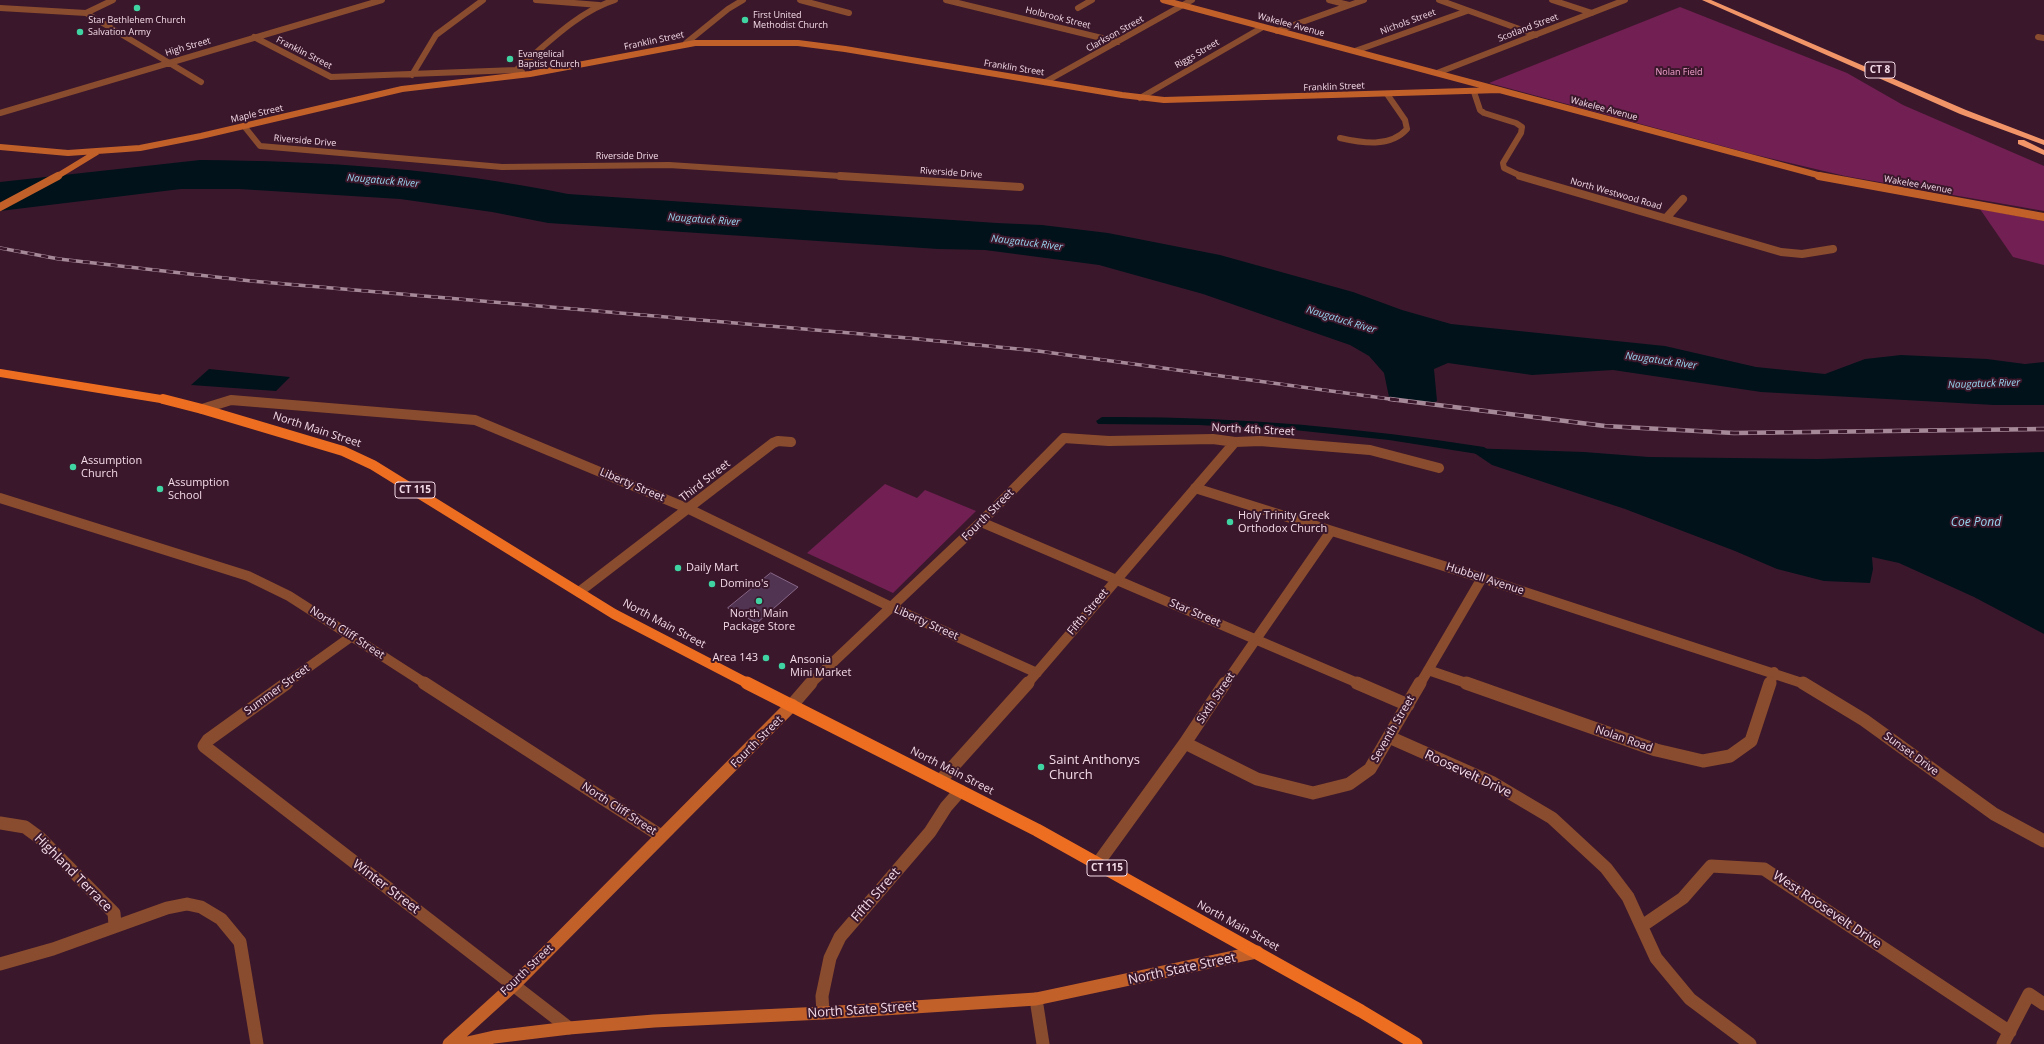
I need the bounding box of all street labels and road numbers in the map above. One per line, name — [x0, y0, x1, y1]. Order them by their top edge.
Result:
street label: Holbrook Street — [1024, 5, 1092, 31]
street label: Nichols Street — [1379, 7, 1437, 37]
street label: Wakelee Avenue — [1256, 11, 1326, 39]
street label: Scotland Street — [1496, 12, 1560, 44]
street label: Clarkson Street — [1084, 14, 1146, 54]
street label: Franklin Street — [623, 29, 685, 53]
street label: Franklin Street — [274, 34, 334, 72]
street label: High Street — [164, 35, 212, 59]
street label: Riggs Street — [1173, 37, 1221, 71]
street label: Franklin Street — [983, 58, 1045, 78]
road number: CT 8 — [1865, 62, 1895, 78]
street label: Franklin Street — [1303, 81, 1365, 93]
street label: Wakelee Avenue — [1569, 95, 1639, 123]
street label: Maple Street — [230, 103, 284, 125]
street label: Riverside Drive — [273, 133, 337, 149]
street label: Riverside Drive — [596, 151, 658, 161]
street label: Riverside Drive — [919, 165, 983, 181]
street label: Wakelee Avenue — [1883, 174, 1953, 196]
street label: North Westwood Road — [1569, 176, 1663, 212]
street label: North Main Street — [271, 410, 363, 450]
street label: North 4th Street — [1211, 421, 1295, 439]
street label: Third Street — [677, 457, 733, 505]
street label: Liberty Street — [598, 465, 666, 505]
road number: CT 115 — [395, 482, 435, 498]
street label: Fourth Street — [959, 486, 1017, 544]
street label: Hubbell Avenue — [1444, 560, 1526, 598]
street label: Fifth Street — [1065, 586, 1111, 638]
street label: Star Street — [1168, 596, 1222, 630]
street label: North Main Street — [620, 597, 708, 651]
street label: Liberty Street — [892, 603, 960, 643]
street label: North Cliff Street — [307, 604, 387, 662]
street label: Summer Street — [242, 662, 312, 718]
street label: Sixth Street — [1194, 670, 1238, 726]
street label: Seventh Street — [1369, 693, 1417, 765]
street label: Fourth Street — [728, 713, 786, 771]
street label: Nolan Road — [1594, 723, 1654, 755]
street label: Sunset Drive — [1881, 730, 1941, 778]
street label: North Main Street — [908, 744, 996, 798]
street label: Roosevelt Drive — [1422, 747, 1514, 801]
street label: North Cliff Street — [579, 780, 659, 838]
street label: Highland Terrace — [31, 831, 115, 915]
street label: Winter Street — [349, 857, 423, 917]
road number: CT 115 — [1087, 860, 1127, 876]
street label: Fifth Street — [848, 865, 904, 925]
street label: West Roosevelt Drive — [1770, 868, 1884, 952]
street label: North Main Street — [1195, 898, 1281, 954]
street label: Fourth Street — [498, 942, 556, 998]
street label: North State Street — [1127, 950, 1237, 988]
street label: North State Street — [807, 998, 917, 1022]

